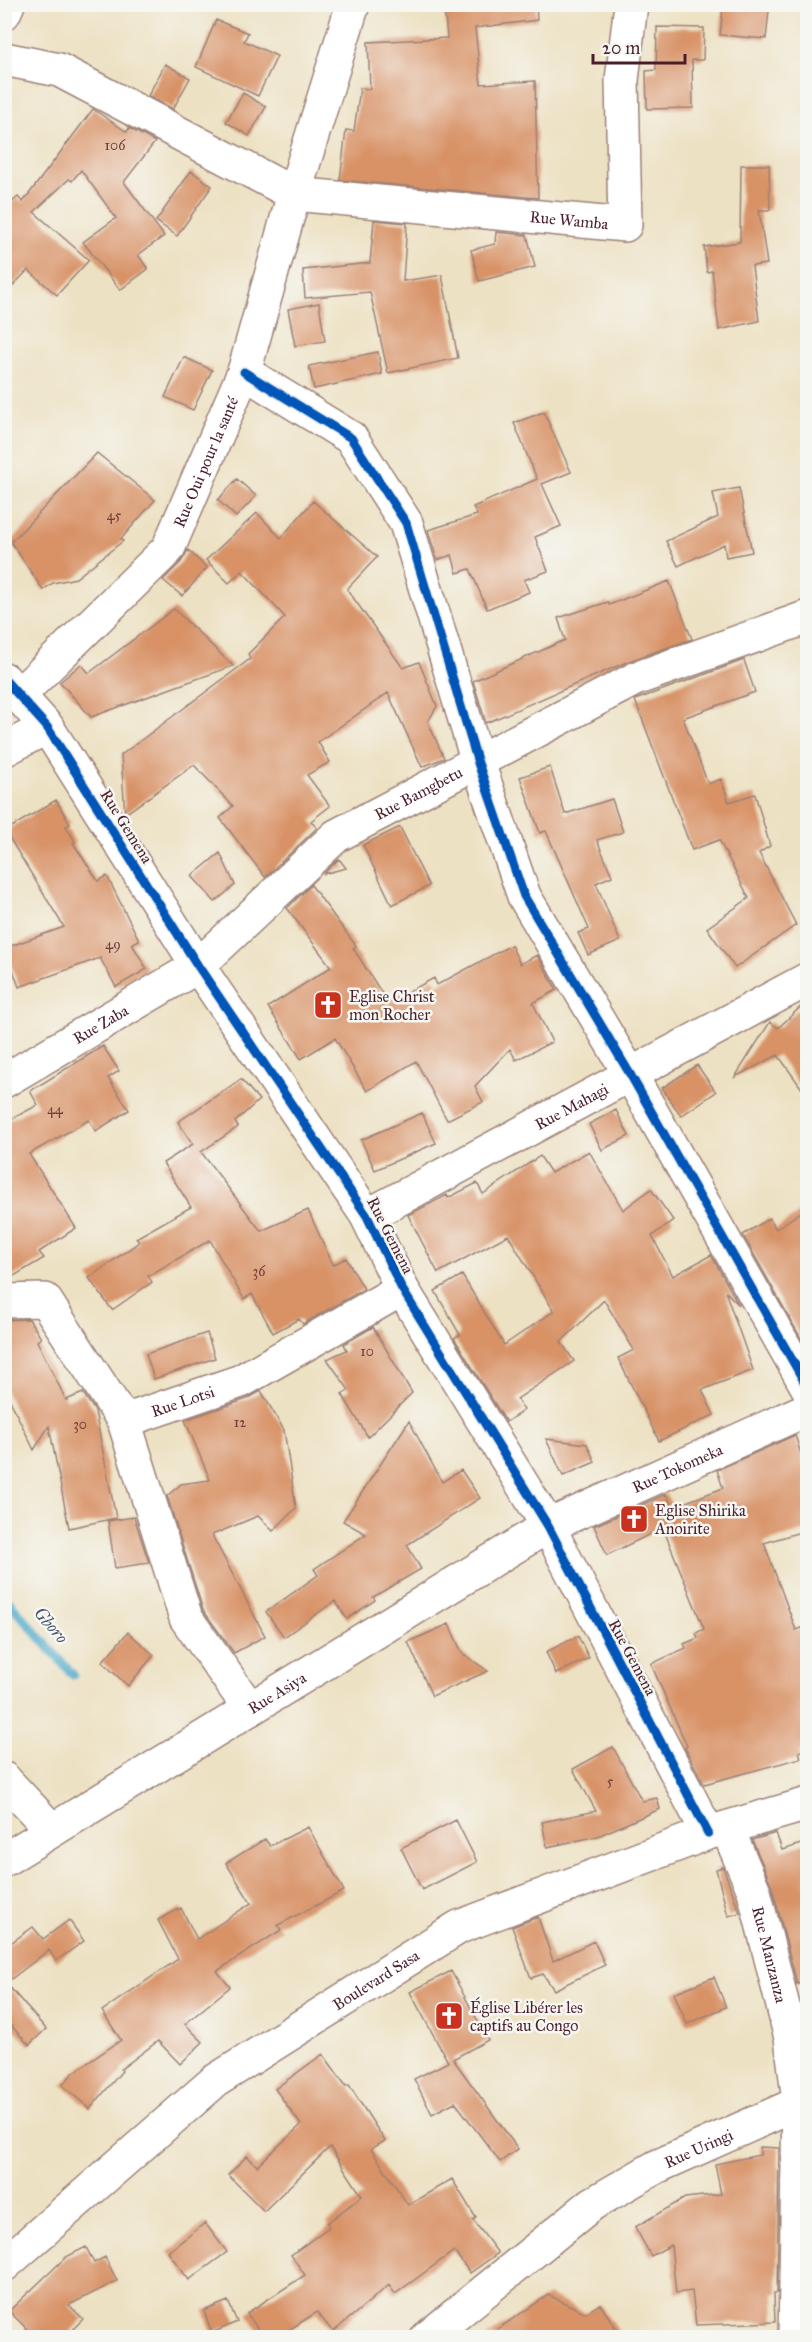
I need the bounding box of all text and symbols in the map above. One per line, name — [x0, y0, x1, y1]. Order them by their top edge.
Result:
scale bar — [593, 27, 684, 65]
text: 20 m — [602, 37, 640, 59]
house number: 106 — [105, 137, 126, 154]
street label: Rue Wamba — [529, 207, 609, 233]
street label: Rue Oui pour la santé — [169, 393, 242, 530]
house number: 45 — [107, 507, 122, 524]
street label: Rue Bamgbetu — [371, 762, 466, 824]
street label: Rue Gemena — [96, 786, 157, 867]
house number: 49 — [105, 936, 121, 953]
place label: Eglise Christ mon Rocher — [349, 987, 435, 1024]
church icon: Eglise Christ mon Rocher — [312, 989, 344, 1021]
street label: Rue Zaba — [69, 1000, 132, 1048]
street label: Rue Mahagi — [532, 1079, 612, 1134]
house number: 44 — [47, 1101, 64, 1118]
street label: Rue Gemena — [363, 1194, 418, 1277]
house number: 36 — [253, 1263, 266, 1280]
house number: 10 — [360, 1343, 374, 1360]
street label: Rue Lotsi — [149, 1382, 218, 1421]
house number: 12 — [234, 1414, 246, 1431]
house number: 30 — [73, 1416, 87, 1433]
street label: Rue Tokomeka — [629, 1440, 726, 1497]
place label: Eglise Shirika Anoirite — [654, 1501, 746, 1538]
church icon: Eglise Shirika Anoirite — [618, 1503, 650, 1535]
water label: Gboro — [29, 1602, 73, 1648]
street label: Rue Gemena — [605, 1616, 661, 1699]
street label: Rue Asiya — [244, 1668, 310, 1718]
house number: 5 — [607, 1773, 614, 1790]
street label: Rue Manzanza — [748, 1904, 791, 2005]
street label: Boulevard Sasa — [329, 1946, 423, 2014]
place label: Église Libérer les captifs au Congo — [470, 1996, 583, 2036]
church icon: Église Libérer les captifs au Congo — [433, 2000, 465, 2032]
street label: Rue Uringi — [661, 2125, 736, 2172]

